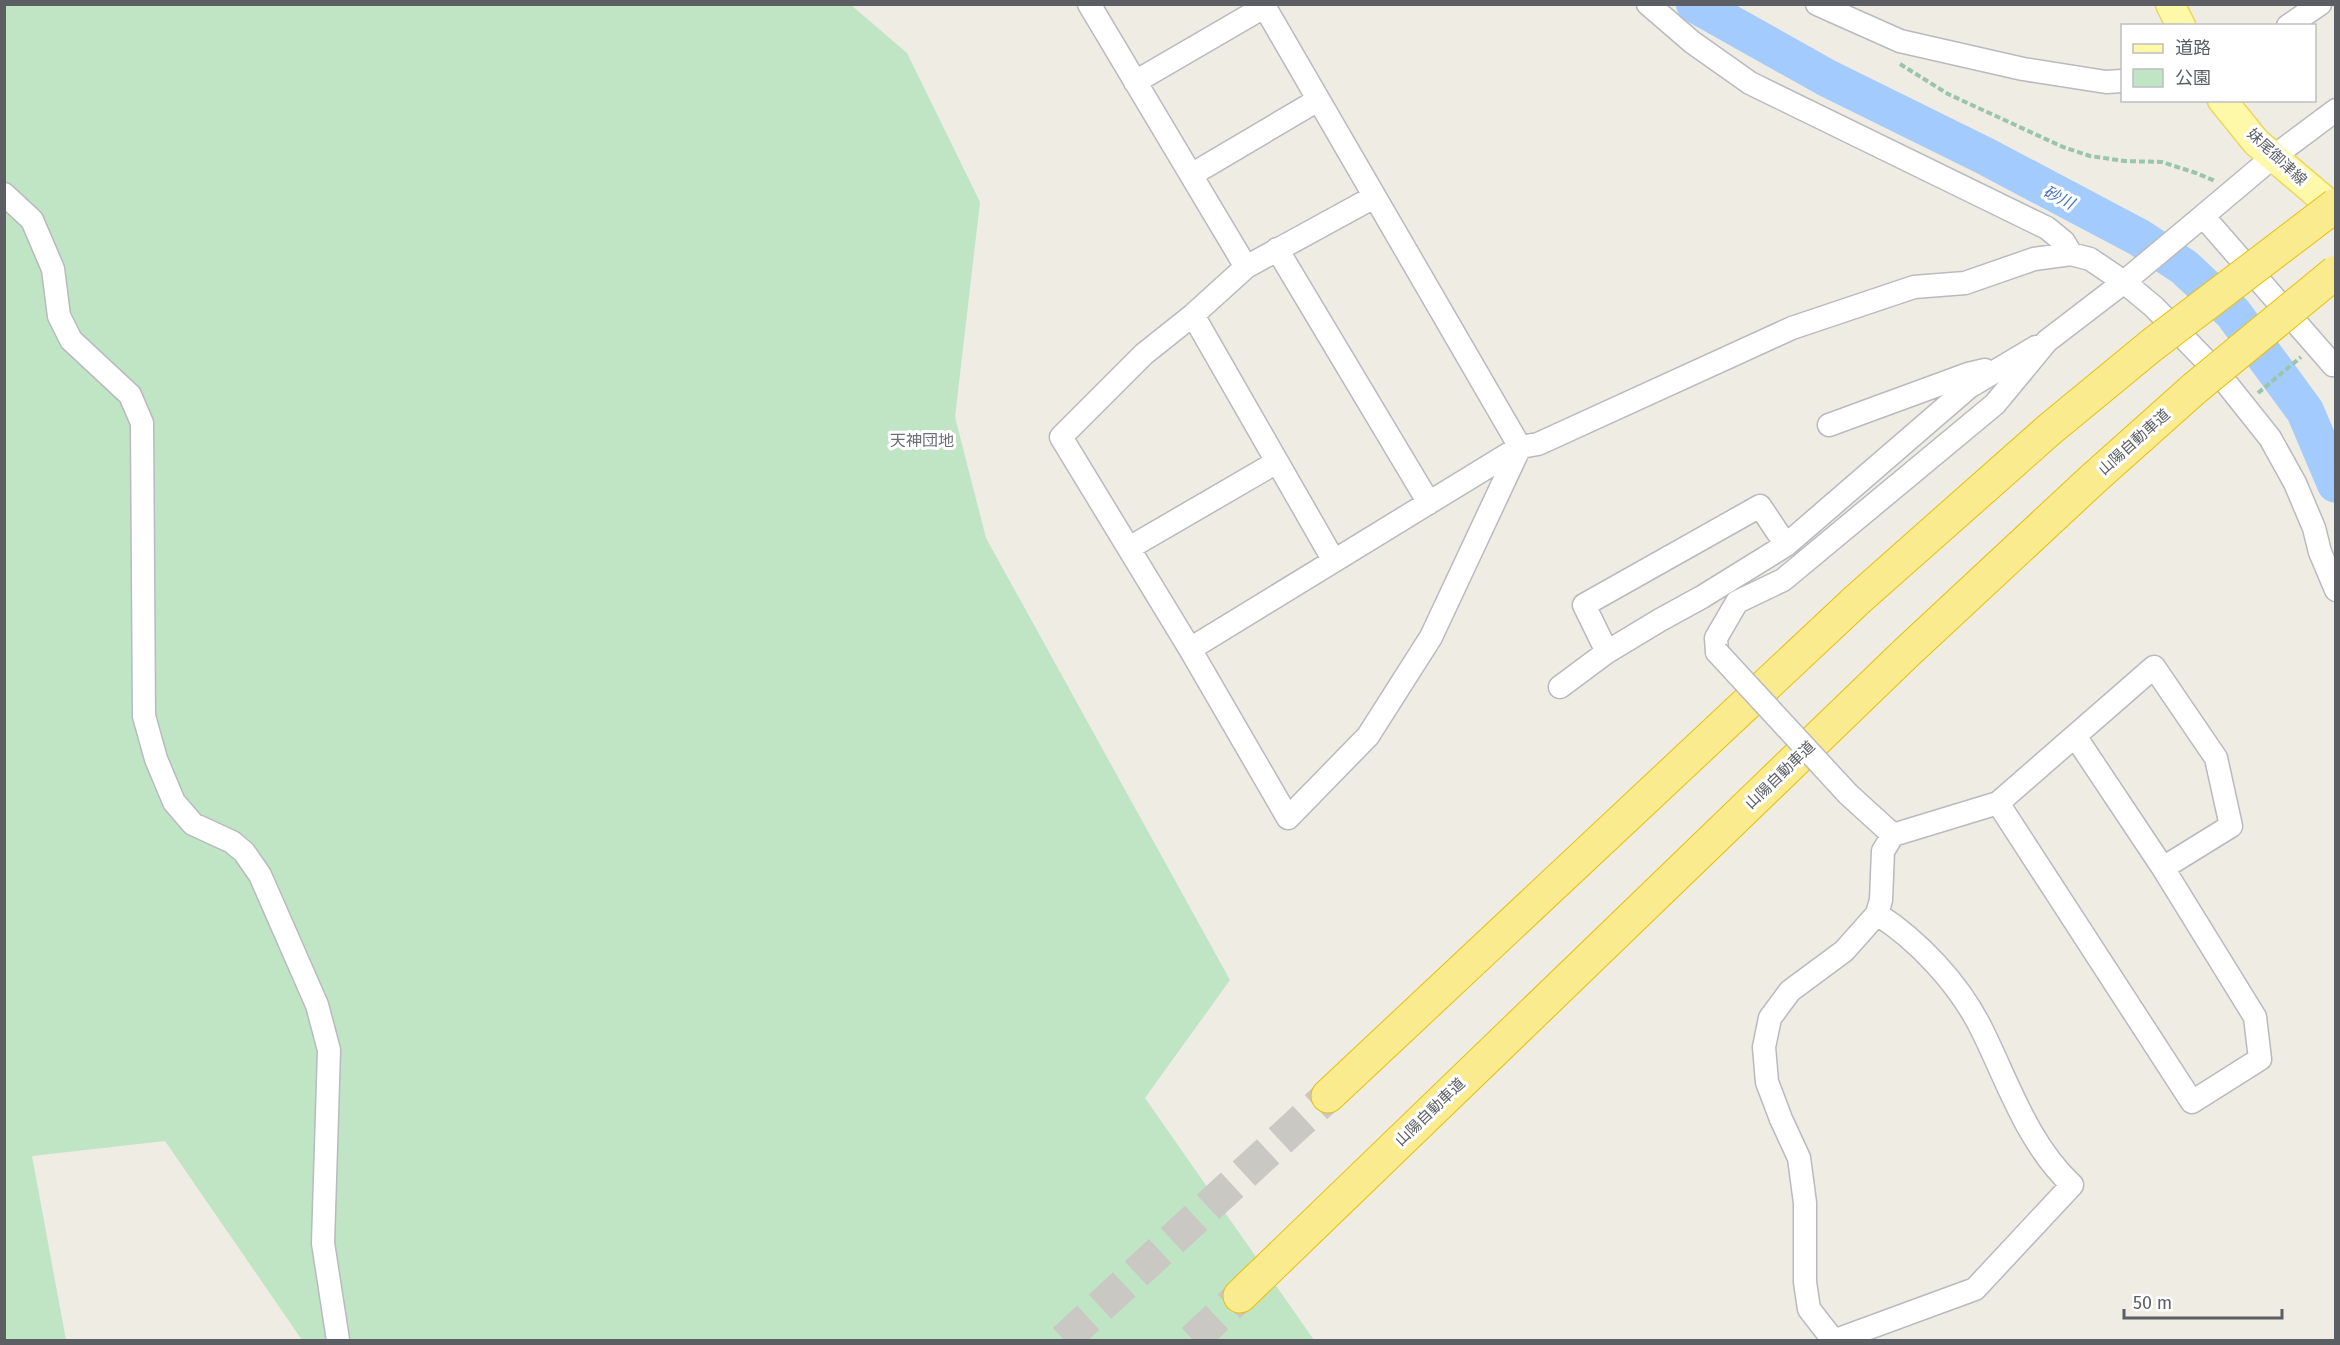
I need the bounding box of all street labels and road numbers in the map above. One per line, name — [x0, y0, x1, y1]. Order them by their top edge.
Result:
street label: 妹尾御津線 — [2243, 125, 2311, 189]
street label: 山陽自動車道 — [2095, 405, 2173, 479]
street label: 山陽自動車道 — [1741, 737, 1819, 813]
street label: 山陽自動車道 — [1391, 1074, 1469, 1150]

